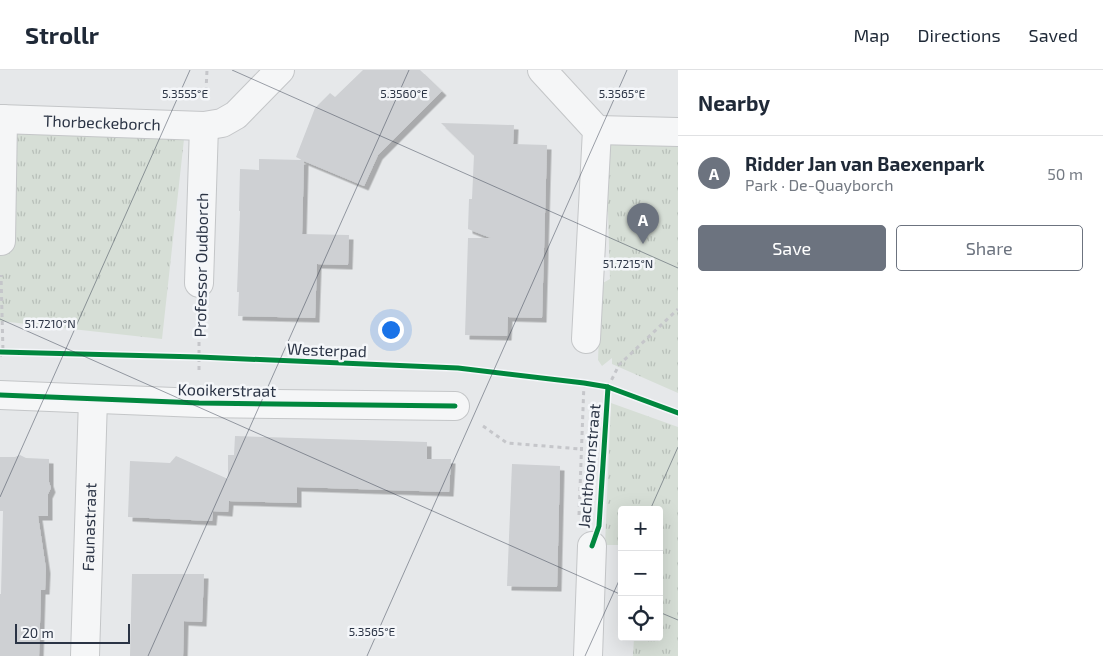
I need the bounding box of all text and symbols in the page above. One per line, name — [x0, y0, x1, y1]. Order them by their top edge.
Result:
text: Strollr — [25, 20, 99, 49]
text: Map — [853, 24, 890, 46]
text: Directions — [918, 24, 1001, 46]
text: Saved — [1029, 24, 1078, 46]
text: 5.3555°E — [162, 86, 208, 100]
text: 5.3560°E — [380, 86, 428, 100]
text: 5.3565°E — [599, 86, 646, 100]
text: Nearby — [698, 90, 770, 115]
street label: Thorbeckeborch — [43, 110, 161, 134]
text: Ridder Jan van Baexenpark — [745, 152, 985, 175]
text: A — [709, 164, 719, 183]
text: 50 m — [1047, 164, 1083, 183]
text: Park · De-Quayborch — [745, 175, 893, 194]
street label: Professor Oudborch — [190, 192, 211, 338]
pin: A — [627, 203, 659, 244]
button: Save — [698, 225, 886, 271]
button: Share — [896, 225, 1083, 271]
text: 51.7215°N — [603, 256, 653, 270]
text: 51.7210°N — [24, 316, 76, 330]
your location — [378, 317, 404, 343]
street label: Westerpad — [287, 339, 367, 360]
street label: Kooikerstraat — [178, 379, 276, 400]
street label: Jachthoornstraat — [574, 403, 603, 529]
street label: Faunastraat — [78, 482, 99, 572]
map controls — [618, 506, 663, 641]
button: + — [618, 506, 663, 551]
button: − — [618, 551, 663, 596]
button: locate — [618, 596, 663, 641]
scale bar — [15, 621, 130, 644]
text: 20 m — [22, 624, 54, 641]
text: 5.3565°E — [349, 624, 396, 638]

